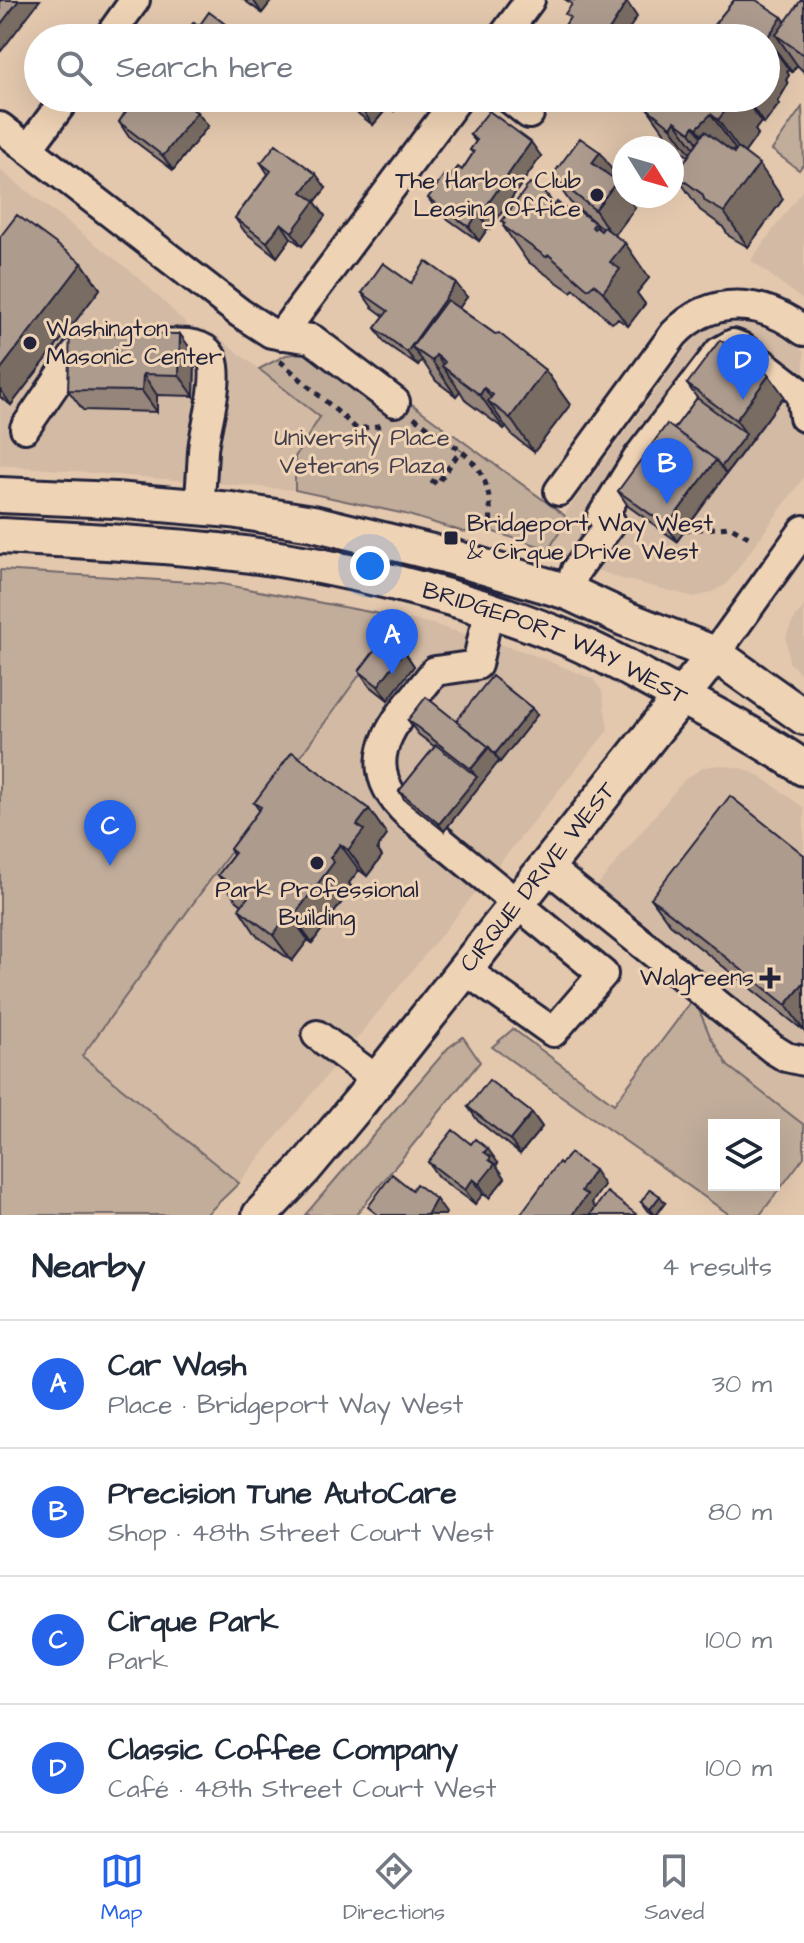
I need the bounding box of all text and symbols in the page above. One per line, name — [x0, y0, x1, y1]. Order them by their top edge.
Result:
search box — [24, 24, 780, 112]
icon: search — [52, 46, 96, 90]
text: Search here — [116, 47, 293, 89]
north arrow — [612, 136, 684, 208]
place label: The Harbor Club Leasing Office — [395, 164, 582, 227]
marker: The Harbor Club Leasing Office — [588, 186, 606, 204]
place label: Washington Masonic Center — [46, 312, 222, 374]
marker: Washington Masonic Center — [21, 334, 39, 352]
pin: D — [717, 334, 769, 400]
park label: University Place Veterans Plaza — [274, 421, 450, 483]
pin: B — [641, 438, 693, 504]
place label: Bridgeport Way West & Cirque Drive West — [467, 507, 713, 569]
marker: Bridgeport Way West & Cirque Drive West — [442, 529, 460, 547]
your location — [350, 546, 390, 586]
street label: BRIDGEPORT WAY WEST — [419, 574, 693, 714]
pin: A — [366, 609, 418, 675]
street label: CIRQUE DRIVE WEST — [452, 775, 624, 979]
pin: C — [84, 800, 136, 866]
marker: Park Professional Building — [308, 854, 326, 872]
place label: Park Professional Building — [215, 873, 419, 936]
place label: Walgreens — [640, 961, 754, 996]
marker: Walgreens — [761, 969, 779, 987]
map controls — [708, 1119, 780, 1191]
button: layers — [708, 1119, 780, 1191]
text: Nearby — [32, 1243, 146, 1291]
text: 4 results — [662, 1249, 772, 1285]
text: Car Wash — [108, 1345, 246, 1387]
text: A — [50, 1366, 66, 1402]
text: 30 m — [712, 1366, 772, 1402]
text: Place · Bridgeport Way West — [108, 1387, 463, 1423]
text: Precision Tune AutoCare — [108, 1473, 457, 1515]
text: B — [49, 1494, 67, 1530]
text: 80 m — [708, 1494, 772, 1530]
text: Shop · 48th Street Court West — [108, 1515, 494, 1551]
text: Cirque Park — [108, 1601, 279, 1643]
text: C — [49, 1622, 67, 1658]
text: 100 m — [705, 1622, 772, 1658]
text: Park — [108, 1643, 168, 1679]
text: Classic Coffee Company — [108, 1729, 458, 1771]
text: D — [50, 1750, 66, 1786]
text: 100 m — [705, 1750, 772, 1786]
text: Café · 48th Street Court West — [108, 1771, 496, 1807]
tab: Map — [100, 1849, 144, 1928]
tab: Directions — [343, 1849, 445, 1928]
tab: Saved — [644, 1849, 704, 1928]

